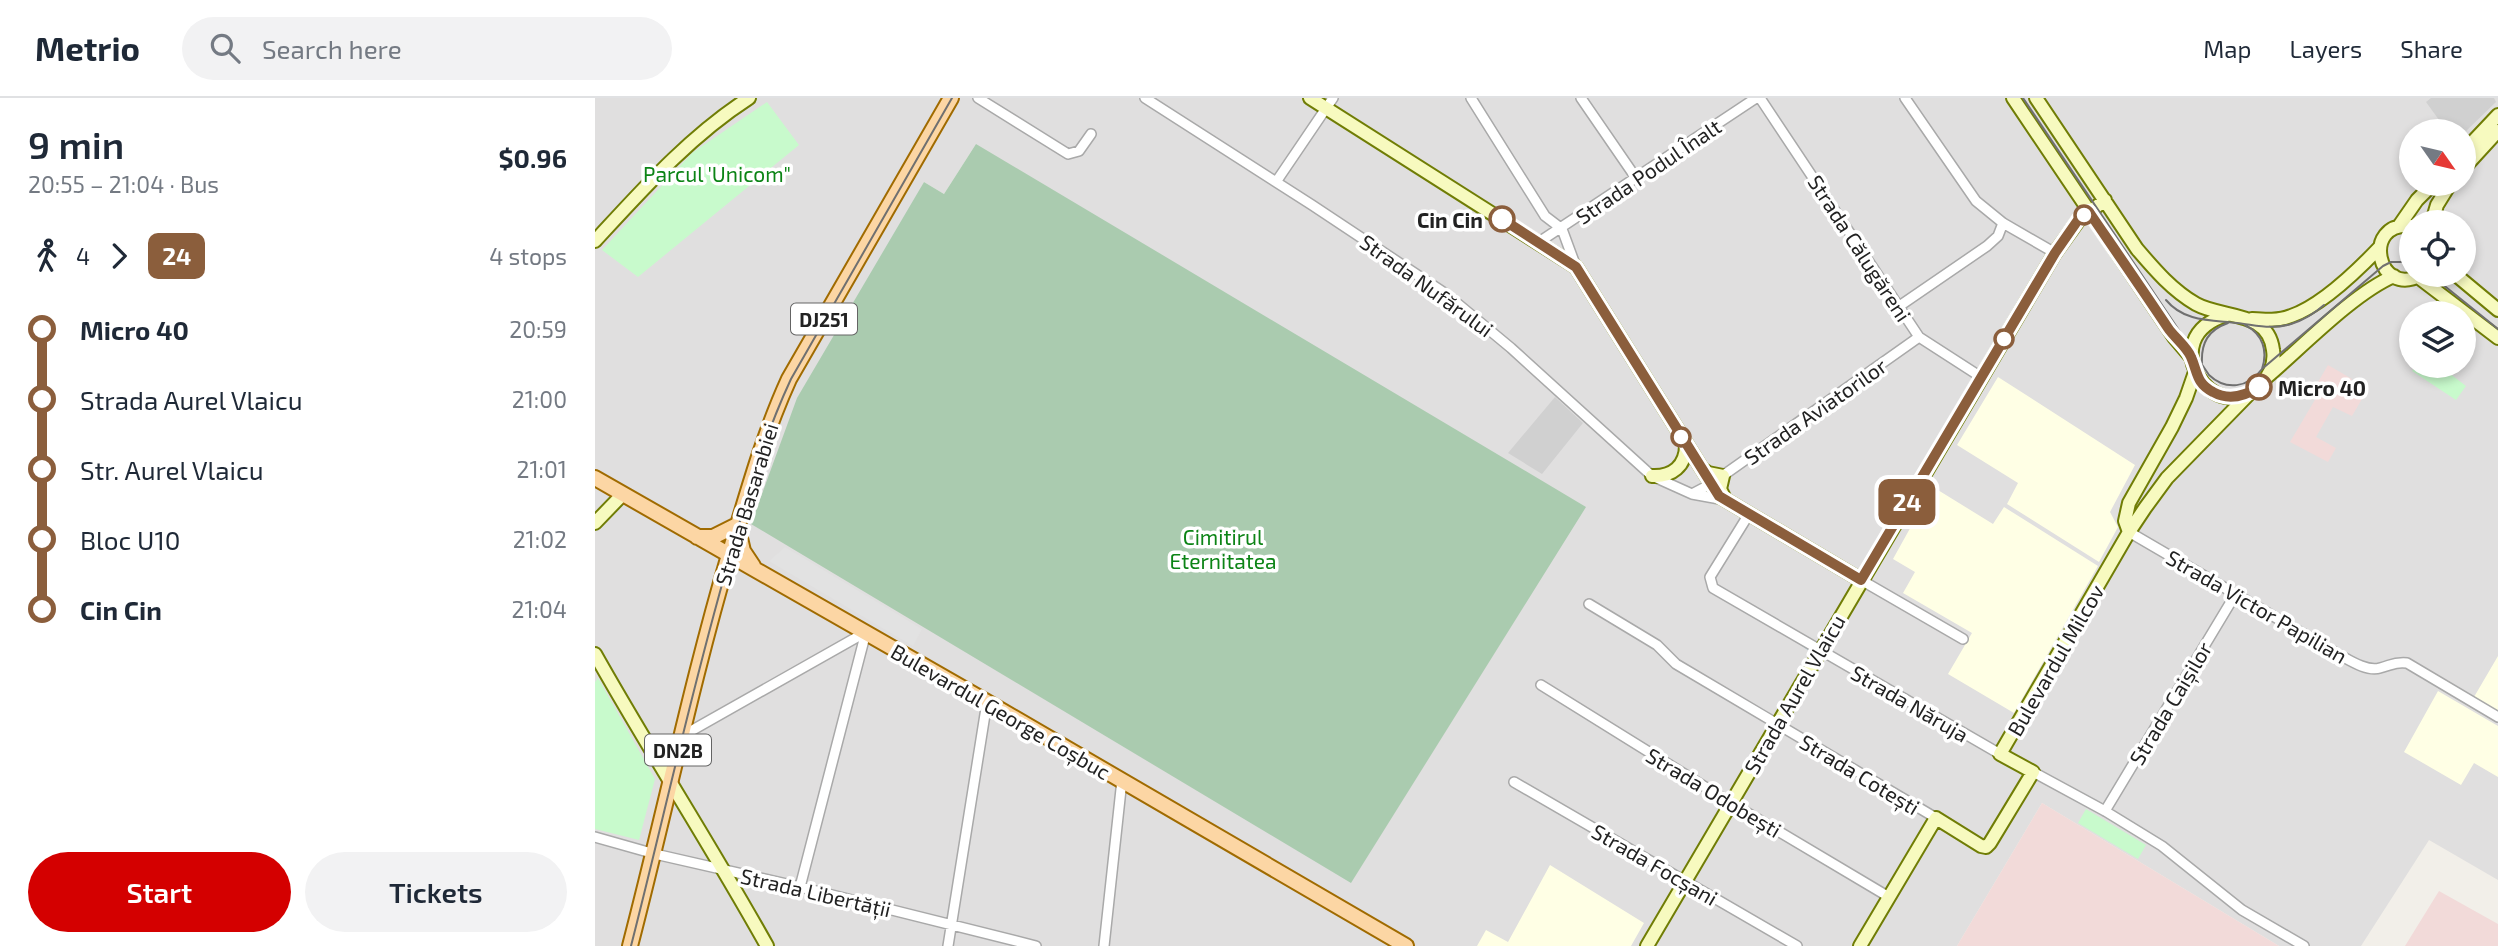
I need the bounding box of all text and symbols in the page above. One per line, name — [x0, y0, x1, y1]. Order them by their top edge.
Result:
search box — [182, 17, 672, 80]
text: Metrio — [35, 28, 140, 68]
icon: search — [206, 29, 244, 67]
text: Search here — [262, 33, 402, 64]
text: Map — [2203, 34, 2251, 63]
text: Layers — [2289, 34, 2362, 63]
text: Share — [2400, 34, 2463, 63]
street label: Strada Podul Înalt — [1571, 113, 1725, 229]
north arrow — [2399, 119, 2476, 196]
map controls — [2399, 119, 2476, 378]
text: 9 min — [28, 121, 124, 167]
text: $0.96 — [498, 142, 567, 173]
park label: Parcul 'Unicom" — [643, 161, 791, 186]
text: 20:55 – 21:04 · Bus — [28, 170, 219, 198]
street label: Strada Călugăreni — [1803, 170, 1917, 326]
unlabelled marker — [2074, 205, 2094, 225]
marker: Cin Cin — [1489, 206, 1515, 232]
place label: Cin Cin — [1417, 207, 1483, 232]
button: locate — [2399, 210, 2476, 287]
street label: Strada Nufărului — [1356, 228, 1498, 342]
icon: walk — [28, 237, 66, 275]
icon: forward — [100, 237, 138, 275]
text: 24 — [162, 241, 191, 270]
text: 4 — [76, 242, 90, 270]
text: 4 stops — [489, 242, 567, 270]
button: layers — [2399, 301, 2476, 378]
road number: DJ251 — [791, 304, 857, 334]
text: Micro 40 — [80, 314, 189, 345]
text: 20:59 — [509, 315, 567, 343]
unlabelled marker — [1994, 329, 2014, 349]
street label: Strada Aviatorilor — [1739, 352, 1891, 469]
marker: Micro 40 — [2246, 374, 2272, 400]
place label: Micro 40 — [2278, 375, 2366, 400]
text: Strada Aurel Vlaicu — [80, 384, 302, 415]
text: 21:00 — [512, 385, 567, 413]
street label: Strada Basarabiei — [709, 420, 783, 588]
unlabelled marker — [1671, 427, 1691, 447]
text: Str. Aurel Vlaicu — [80, 454, 264, 485]
text: 21:01 — [516, 455, 567, 483]
line badge: 24 — [1875, 479, 1939, 525]
text: 24 — [1892, 487, 1922, 516]
text: Bloc U10 — [80, 524, 180, 555]
park label: Cimitirul Eternitatea — [1169, 524, 1277, 573]
text: 21:02 — [513, 525, 567, 553]
street label: Strada Victor Papilian — [2162, 544, 2352, 668]
street label: Bulevardul Milcov — [2002, 580, 2108, 740]
text: Cin Cin — [80, 594, 162, 625]
text: 21:04 — [511, 595, 567, 623]
street label: Strada Aurel Vlaicu — [1738, 610, 1850, 778]
street label: Strada Caișilor — [2123, 636, 2219, 770]
street label: Bulevardul George Coșbuc — [886, 638, 1115, 786]
street label: Strada Năruja — [1846, 659, 1973, 748]
street label: Strada Cotești — [1795, 729, 1924, 821]
road number: DN2B — [645, 734, 711, 765]
street label: Strada Odobești — [1641, 742, 1786, 844]
street label: Strada Focșani — [1587, 818, 1722, 912]
button: Start — [28, 852, 291, 932]
button: Tickets — [305, 852, 567, 932]
street label: Strada Libertății — [738, 863, 894, 923]

